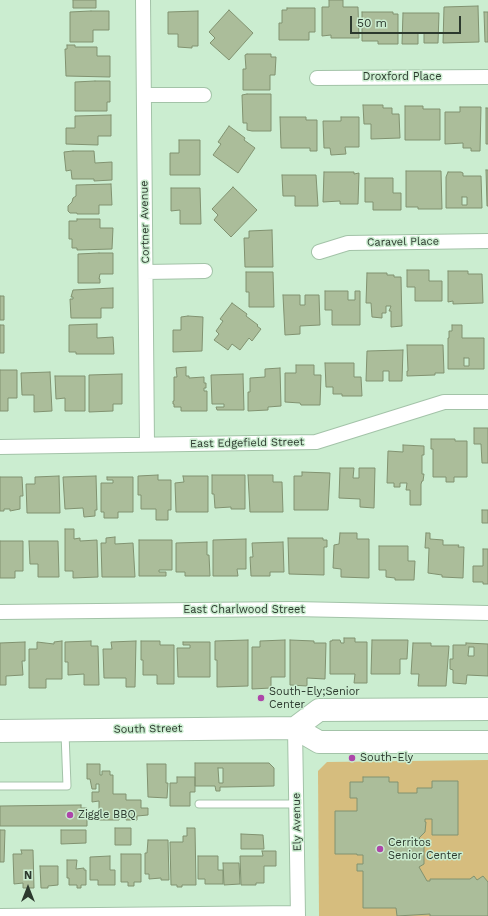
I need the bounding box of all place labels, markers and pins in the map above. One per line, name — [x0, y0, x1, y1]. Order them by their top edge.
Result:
place label: South-Ely;Senior Center — [269, 685, 360, 711]
marker: South-Ely;Senior Center — [256, 693, 266, 703]
place label: South-Ely — [360, 751, 413, 765]
marker: South-Ely — [347, 753, 357, 763]
place label: Ziggle BBQ — [78, 808, 136, 822]
marker: Ziggle BBQ — [65, 810, 75, 820]
place label: Cerritos Senior Center — [388, 836, 462, 862]
marker: Cerritos Senior Center — [375, 844, 385, 854]

